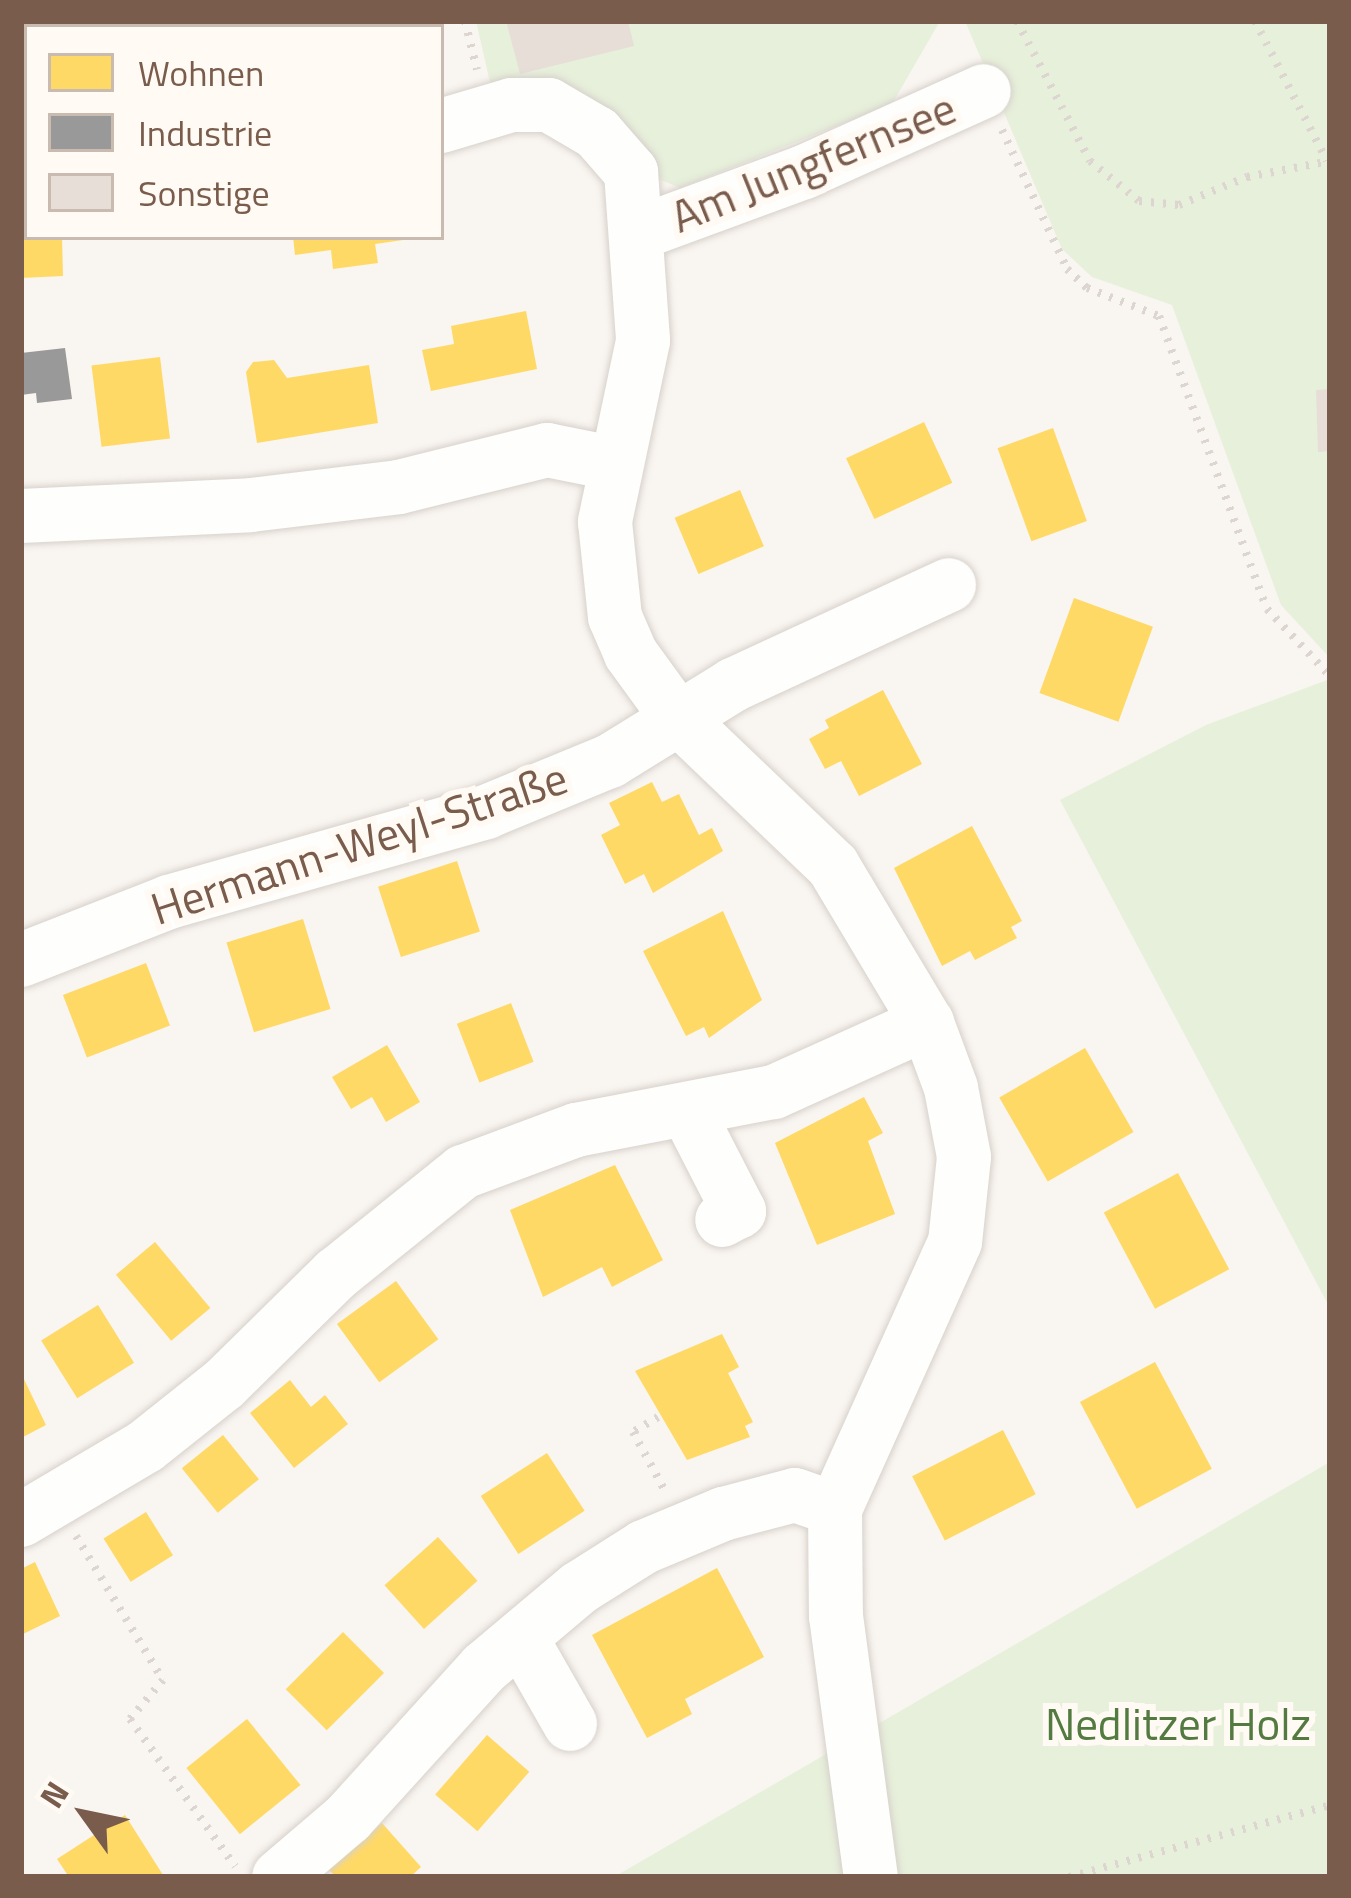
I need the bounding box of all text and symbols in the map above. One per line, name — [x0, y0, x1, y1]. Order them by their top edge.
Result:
legend — [24, 24, 444, 240]
text: Wohnen — [138, 45, 264, 100]
street label: Am Jungfernsee — [663, 80, 963, 244]
text: Industrie — [138, 105, 272, 160]
text: Sonstige — [138, 165, 270, 220]
street label: Hermann-Weyl-Straße — [144, 750, 574, 936]
park label: Nedlitzer Holz — [1045, 1697, 1311, 1751]
north arrow — [24, 1754, 144, 1874]
text: N — [27, 1771, 81, 1818]

